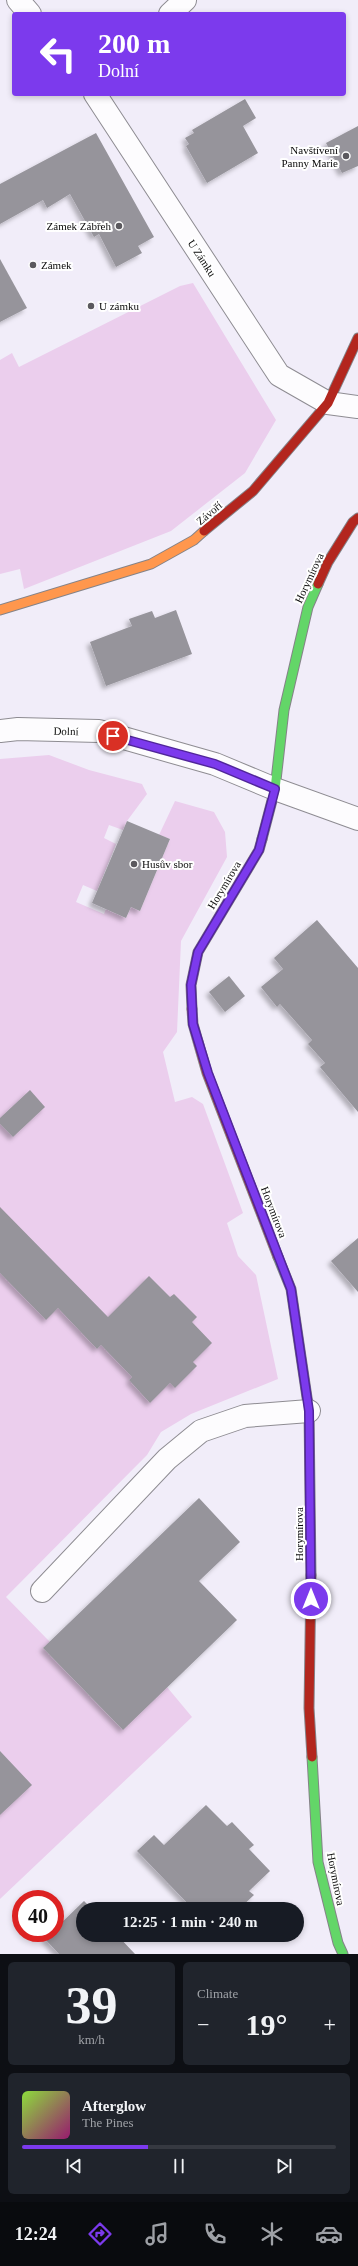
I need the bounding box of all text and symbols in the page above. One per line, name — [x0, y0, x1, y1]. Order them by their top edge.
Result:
icon: left — [32, 28, 84, 80]
text: 200 m — [98, 28, 170, 59]
text: Dolní — [98, 61, 139, 81]
place label: Navštívení Panny Marie — [281, 144, 338, 169]
marker: Navštívení Panny Marie — [341, 151, 351, 161]
place label: Zámek Zábřeh — [47, 220, 111, 232]
marker: Zámek Zábřeh — [114, 221, 124, 231]
street label: U Zámku — [186, 237, 219, 279]
place label: Zámek — [41, 259, 72, 271]
marker: Zámek — [28, 260, 38, 270]
place label: U zámku — [99, 300, 140, 312]
marker: U zámku — [86, 301, 96, 311]
street label: Závoří — [194, 499, 224, 527]
street label: Horymírova — [292, 551, 326, 605]
pin — [96, 719, 130, 753]
street label: Dolní — [53, 725, 79, 737]
icon: arrive — [102, 725, 124, 747]
place label: Husův sbor — [142, 858, 193, 870]
marker: Husův sbor — [129, 859, 139, 869]
street label: Horymírova — [205, 859, 243, 911]
street label: Horymírova — [259, 1185, 289, 1239]
street label: Horymírova — [293, 1507, 305, 1561]
position arrow — [290, 1578, 332, 1620]
street label: Horymírova — [325, 1851, 347, 1907]
speed limit sign: 40 — [12, 1890, 64, 1942]
text: 12:25 · 1 min · 240 m — [123, 1914, 258, 1930]
text: 39 — [66, 1977, 118, 2034]
text: Climate — [197, 1986, 238, 2001]
text: 19° — [246, 2008, 288, 2041]
text: − — [197, 2012, 209, 2037]
text: + — [324, 2012, 336, 2037]
text: km/h — [78, 2032, 105, 2047]
text: Afterglow — [82, 2098, 146, 2114]
text: The Pines — [82, 2115, 134, 2130]
icon: previous — [63, 2155, 85, 2177]
icon: pause — [168, 2155, 190, 2177]
icon: next — [273, 2155, 295, 2177]
icon: directions — [86, 2220, 114, 2248]
icon: music — [143, 2220, 171, 2248]
icon: phone — [201, 2220, 229, 2248]
icon: climate — [258, 2220, 286, 2248]
icon: car — [315, 2220, 343, 2248]
text: 12:24 — [15, 2224, 57, 2244]

